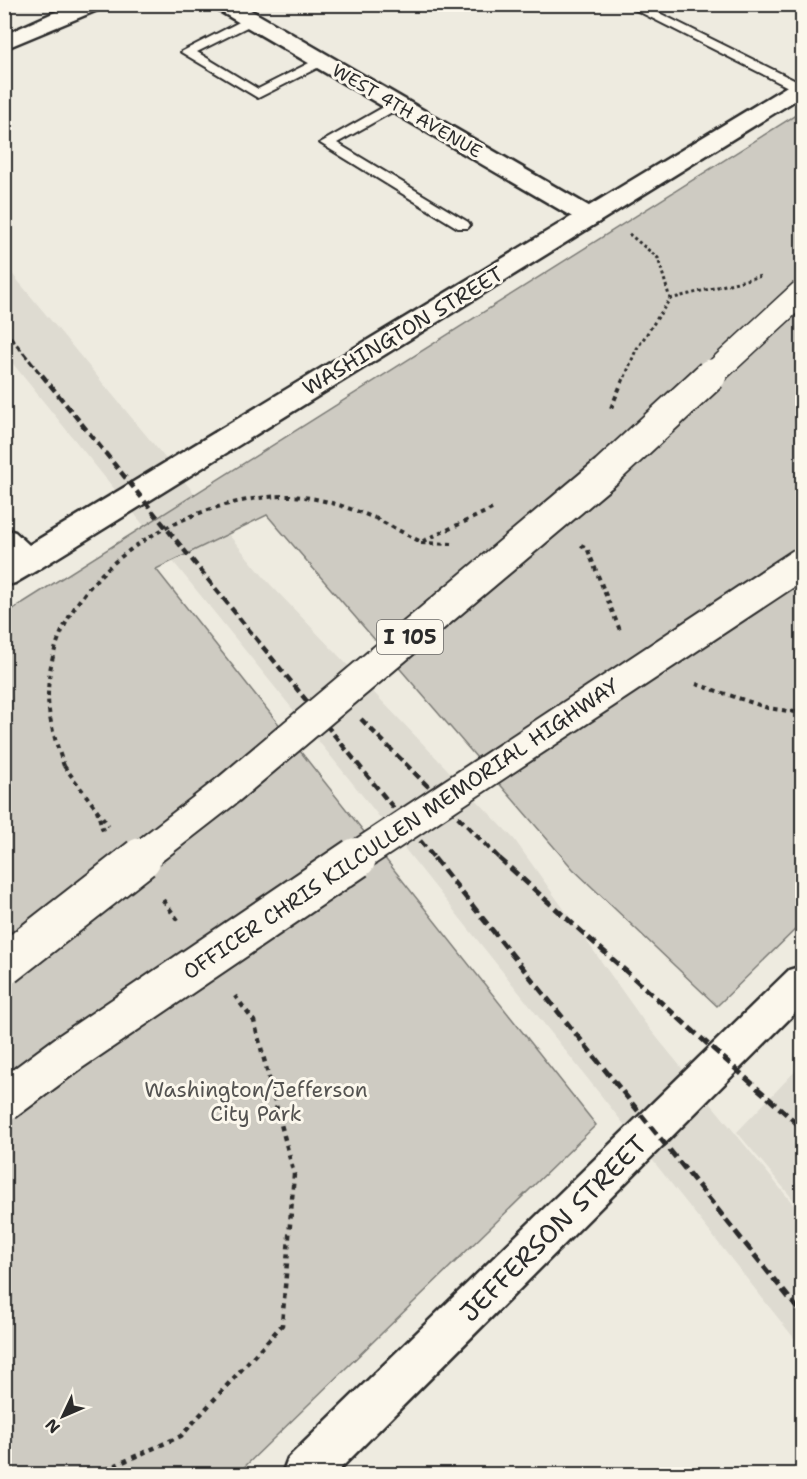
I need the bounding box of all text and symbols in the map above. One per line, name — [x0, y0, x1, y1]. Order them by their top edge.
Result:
street label: WEST 4TH AVENUE — [328, 58, 486, 164]
street label: WASHINGTON STREET — [297, 260, 509, 402]
road number: I 105 — [377, 620, 443, 654]
street label: OFFICER CHRIS KILCULLEN MEMORIAL HIGHWAY — [177, 672, 625, 986]
park label: Washington/Jefferson City Park — [144, 1076, 368, 1128]
street label: JEFFERSON STREET — [452, 1127, 654, 1329]
north arrow — [33, 1386, 93, 1446]
text: N — [41, 1414, 65, 1438]

